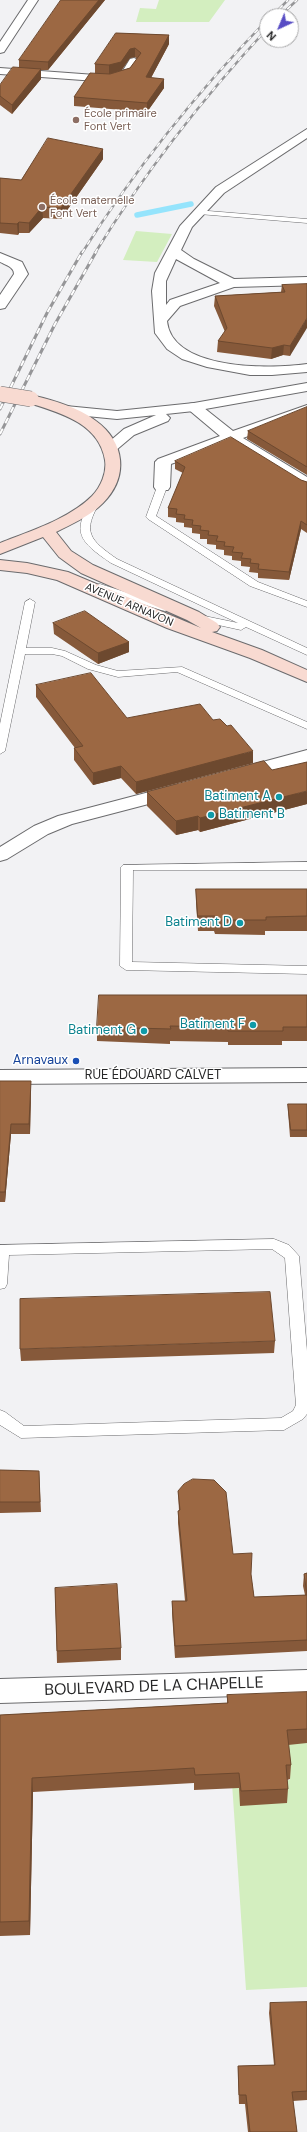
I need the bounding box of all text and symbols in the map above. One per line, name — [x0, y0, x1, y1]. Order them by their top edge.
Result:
north arrow — [259, 8, 299, 48]
text: N — [264, 28, 279, 44]
place label: École primaire Font Vert — [84, 107, 157, 133]
marker: École primaire Font Vert — [71, 115, 81, 125]
place label: École maternelle Font Vert — [50, 194, 134, 220]
marker: École maternelle Font Vert — [37, 202, 47, 212]
street label: AVENUE ARNAVON — [83, 580, 175, 630]
place label: Batiment A — [204, 789, 271, 805]
marker: Batiment A — [274, 792, 284, 802]
place label: Batiment B — [219, 807, 285, 823]
marker: Batiment B — [206, 810, 216, 820]
place label: Batiment D — [165, 915, 232, 931]
marker: Batiment D — [235, 918, 245, 928]
place label: Batiment F — [180, 1017, 245, 1033]
marker: Batiment F — [248, 1020, 258, 1030]
place label: Batiment G — [68, 1023, 136, 1039]
marker: Batiment G — [139, 1026, 149, 1036]
place label: Arnavaux — [13, 1053, 68, 1069]
marker: Arnavaux — [71, 1056, 81, 1066]
street label: RUE ÉDOUARD CALVET — [85, 1068, 221, 1084]
street label: BOULEVARD DE LA CHAPELLE — [44, 1674, 264, 1700]

